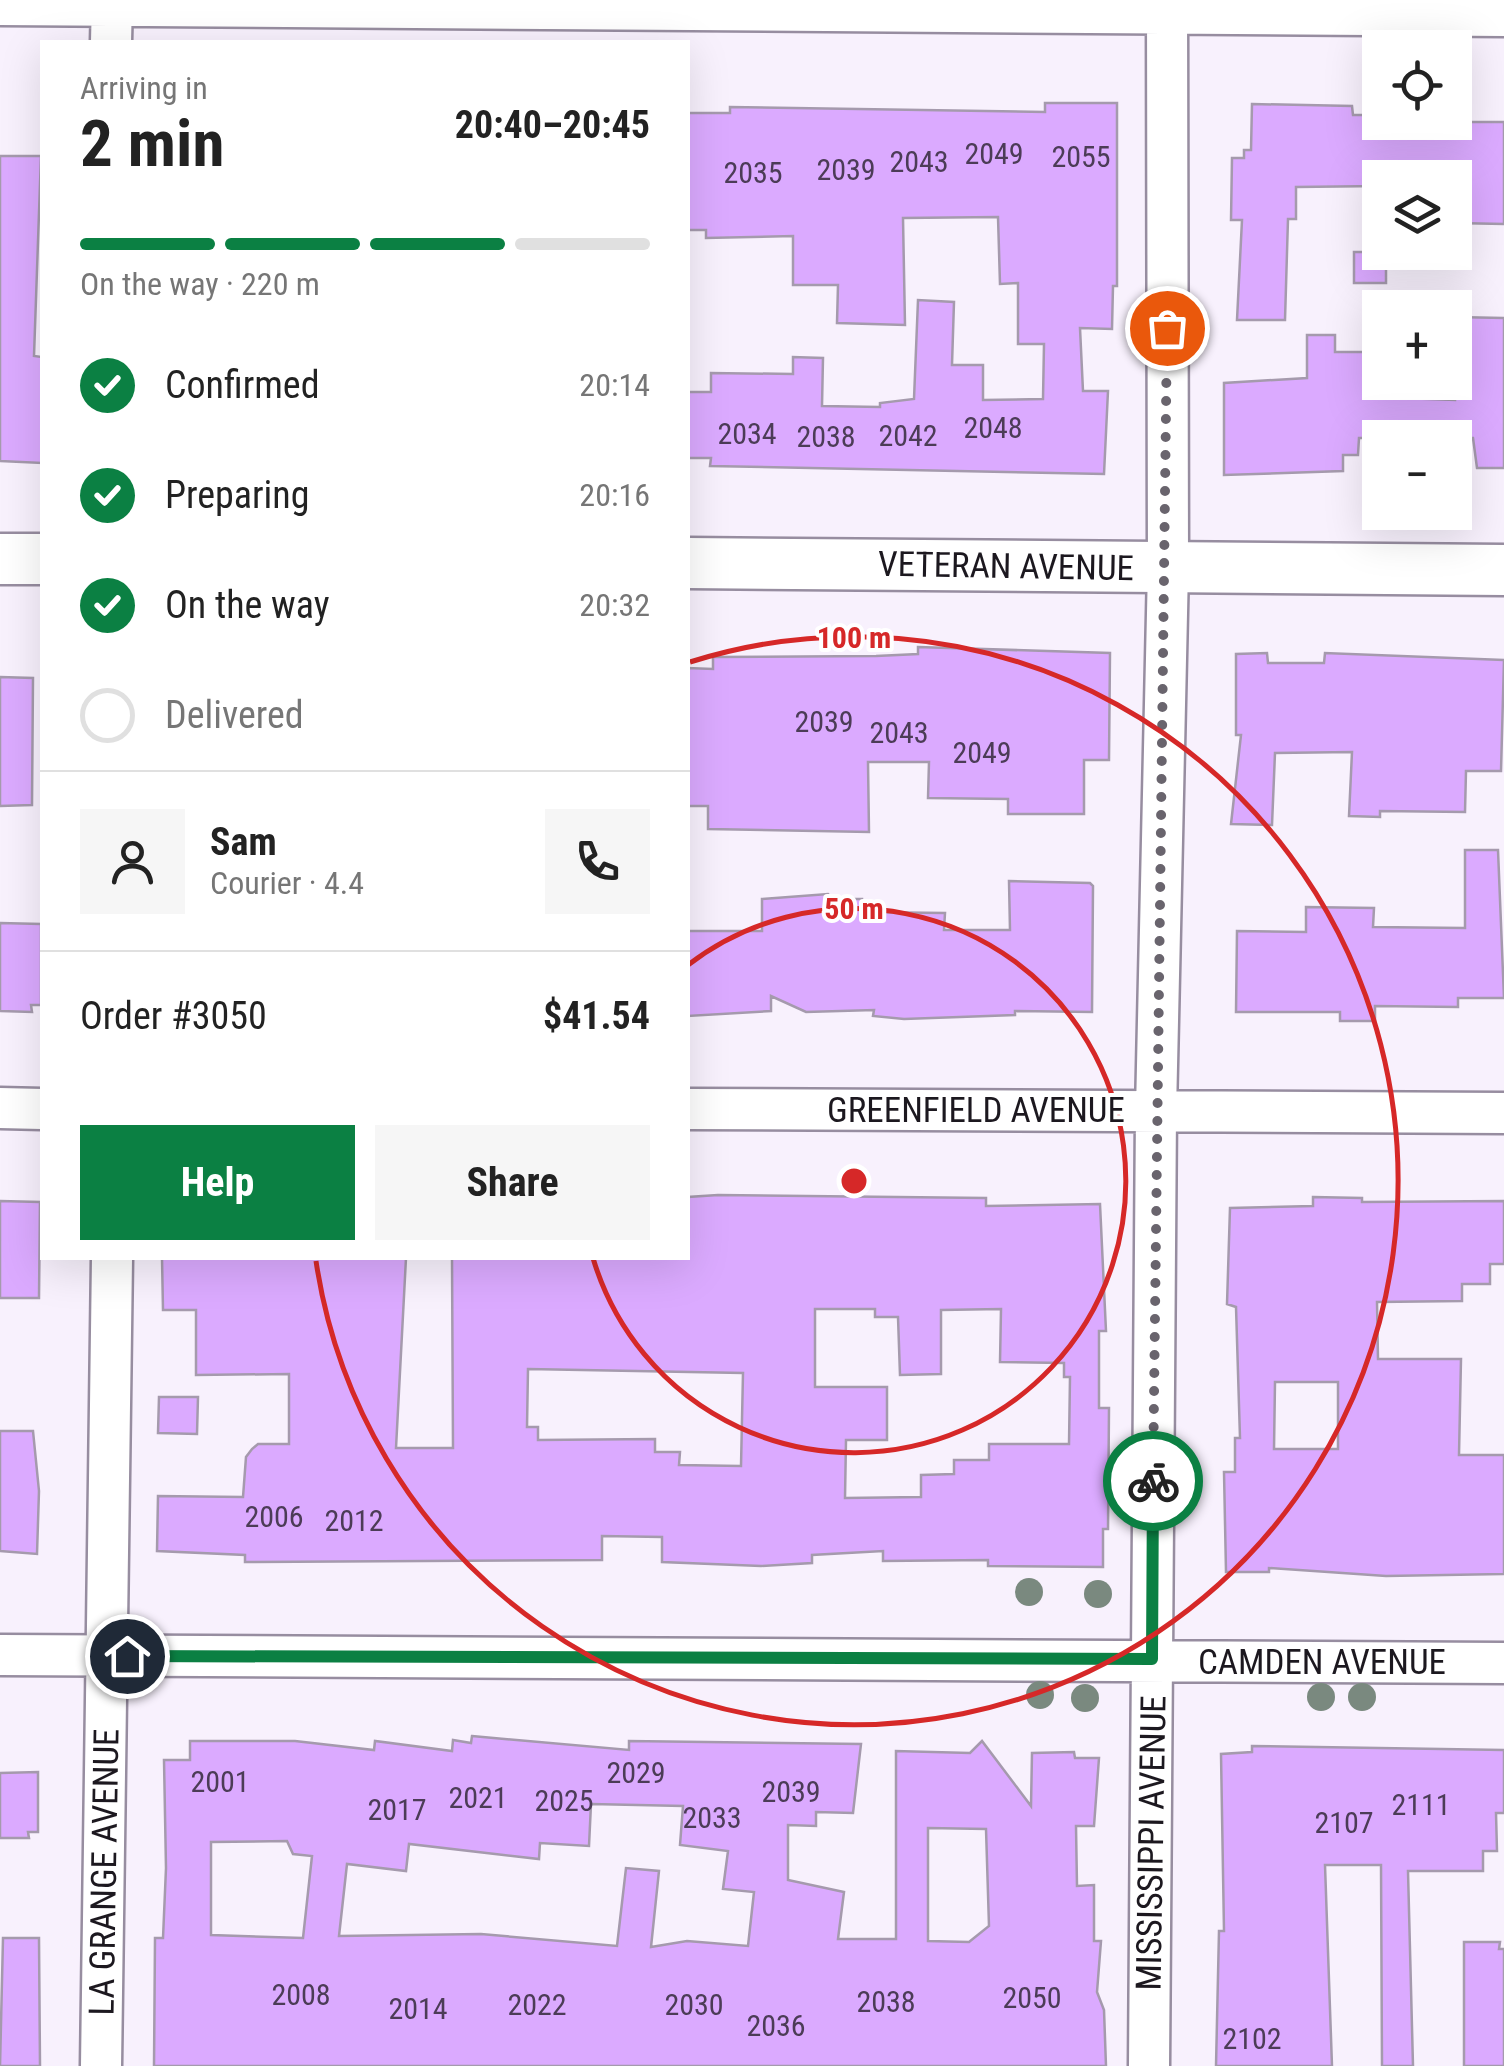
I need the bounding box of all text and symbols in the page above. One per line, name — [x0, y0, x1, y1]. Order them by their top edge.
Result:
map controls — [1362, 30, 1472, 530]
button: locate — [1362, 30, 1472, 140]
text: Arriving in — [80, 69, 208, 107]
text: 20:40–20:45 — [455, 103, 650, 147]
text: 2 min — [80, 106, 224, 182]
house number: 2049 — [964, 136, 1024, 171]
house number: 2055 — [1051, 139, 1111, 174]
house number: 2043 — [889, 144, 949, 179]
house number: 2039 — [816, 152, 876, 187]
house number: 2035 — [723, 155, 783, 190]
button: layers — [1362, 160, 1472, 270]
text: On the way · 220 m — [80, 265, 320, 303]
pin — [1125, 286, 1210, 371]
button: + — [1362, 290, 1472, 400]
icon: bag — [1140, 301, 1195, 356]
icon: check — [80, 358, 135, 413]
text: Confirmed — [165, 363, 320, 407]
text: 20:14 — [579, 366, 650, 404]
house number: 2048 — [963, 410, 1023, 445]
house number: 2034 — [717, 416, 777, 451]
house number: 2042 — [878, 418, 938, 453]
house number: 2038 — [796, 419, 856, 454]
button: − — [1362, 420, 1472, 530]
icon: check — [80, 468, 135, 523]
text: Preparing — [165, 473, 310, 517]
text: 20:16 — [579, 476, 650, 514]
street label: VETERAN AVENUE — [878, 544, 1134, 589]
icon: check — [80, 578, 135, 633]
text: On the way — [165, 583, 330, 627]
text: 20:32 — [579, 586, 650, 624]
text: 100 m — [817, 620, 891, 655]
text: Delivered — [165, 693, 304, 737]
house number: 2039 — [794, 704, 854, 739]
house number: 2043 — [869, 715, 929, 750]
house number: 2049 — [952, 735, 1012, 770]
button: person — [80, 809, 185, 914]
button: phone — [545, 809, 650, 914]
text: Sam — [210, 820, 277, 864]
text: Courier · 4.4 — [210, 864, 364, 902]
text: 50 m — [824, 891, 884, 926]
text: Order #3050 — [80, 994, 267, 1038]
text: $41.54 — [543, 994, 650, 1038]
street label: GREENFIELD AVENUE — [827, 1090, 1125, 1131]
button: Help — [80, 1125, 355, 1240]
button: Share — [375, 1125, 650, 1240]
centre of rings — [836, 1163, 872, 1199]
courier — [1103, 1431, 1203, 1531]
icon: bike — [1126, 1454, 1181, 1509]
house number: 2006 — [244, 1499, 304, 1534]
house number: 2012 — [324, 1503, 384, 1538]
pin — [85, 1614, 170, 1699]
icon: home — [100, 1629, 155, 1684]
street label: CAMDEN AVENUE — [1198, 1642, 1446, 1683]
street label: MISSISSIPPI AVENUE — [1128, 1695, 1175, 1991]
street label: LA GRANGE AVENUE — [81, 1728, 128, 2016]
house number: 2029 — [606, 1755, 666, 1790]
house number: 2001 — [190, 1764, 250, 1799]
house number: 2039 — [761, 1774, 821, 1809]
house number: 2021 — [448, 1780, 508, 1815]
house number: 2025 — [534, 1783, 594, 1818]
house number: 2111 — [1391, 1787, 1451, 1822]
house number: 2017 — [367, 1792, 427, 1827]
house number: 2033 — [682, 1800, 742, 1835]
house number: 2107 — [1314, 1805, 1374, 1840]
house number: 2008 — [271, 1977, 331, 2012]
house number: 2050 — [1002, 1980, 1062, 2015]
house number: 2038 — [856, 1984, 916, 2019]
house number: 2022 — [507, 1987, 567, 2022]
house number: 2030 — [664, 1987, 724, 2022]
house number: 2014 — [388, 1991, 448, 2026]
house number: 2036 — [746, 2008, 806, 2043]
house number: 2102 — [1222, 2021, 1282, 2056]

